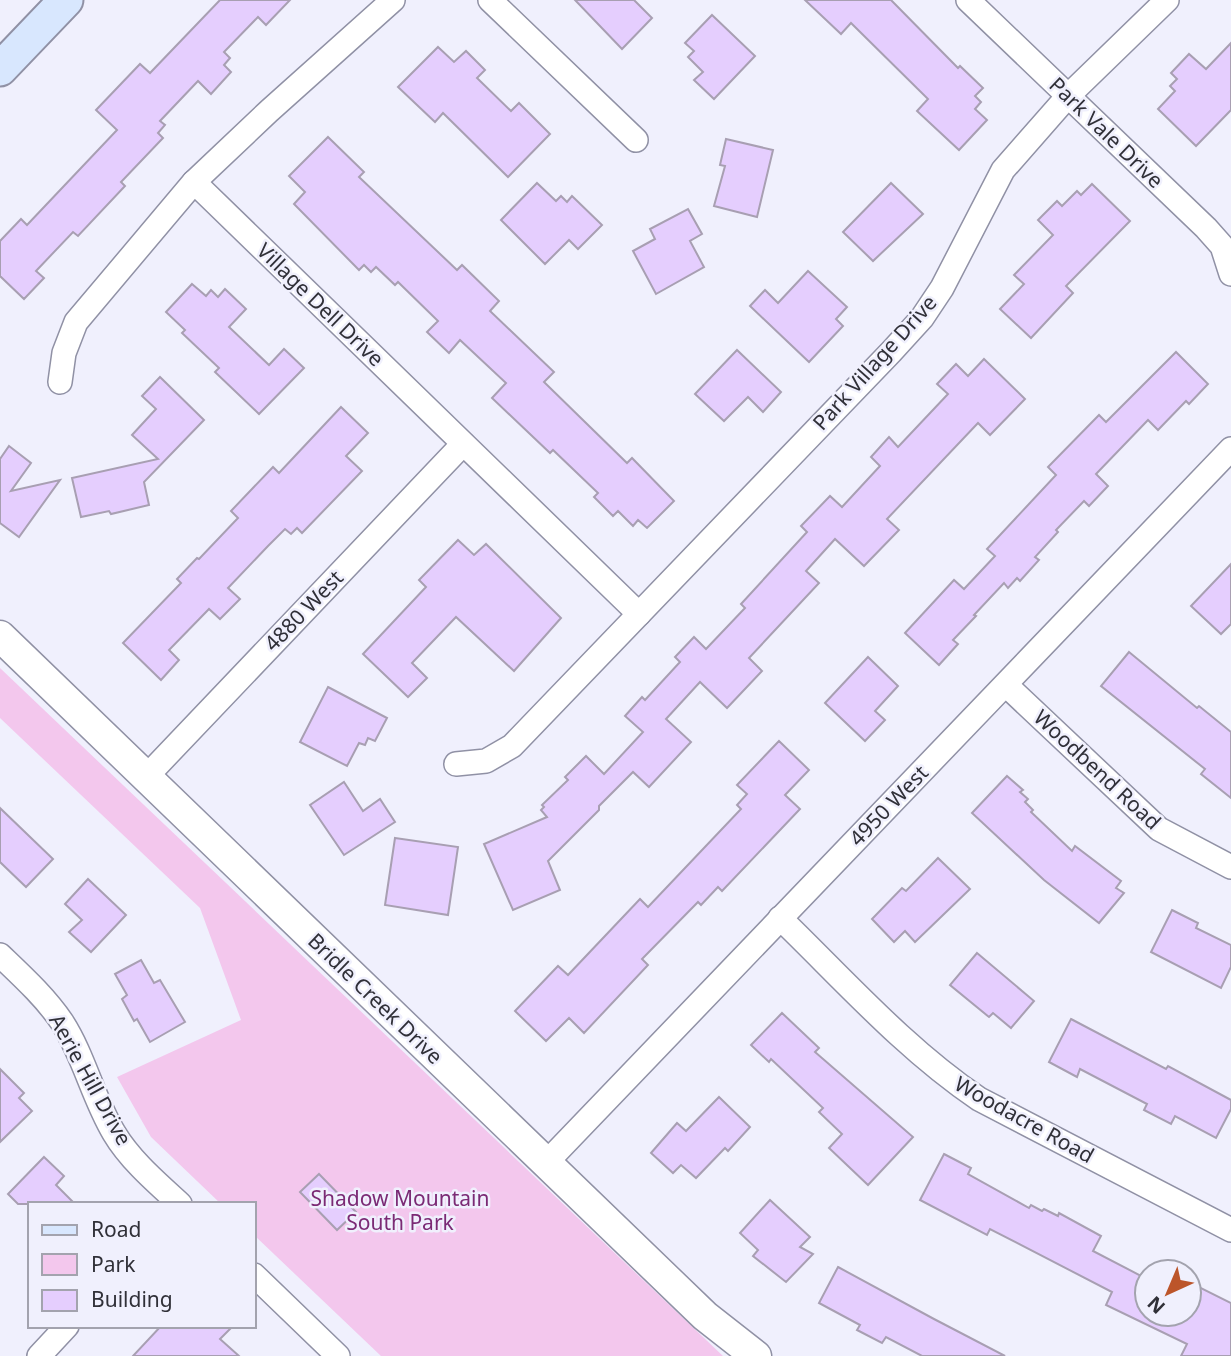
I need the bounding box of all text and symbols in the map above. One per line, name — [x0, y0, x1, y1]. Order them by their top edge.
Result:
street label: Park Vale Drive — [1044, 71, 1170, 194]
street label: Village Dell Drive — [251, 236, 390, 372]
street label: Park Village Drive — [806, 289, 942, 436]
street label: 4880 West — [258, 564, 349, 657]
street label: Woodbend Road — [1028, 703, 1167, 835]
street label: 4950 West — [843, 759, 934, 852]
street label: Bridle Creek Drive — [302, 927, 449, 1070]
street label: Aerie Hill Drive — [43, 1009, 138, 1150]
street label: Woodacre Road — [950, 1069, 1099, 1169]
park label: Shadow Mountain South Park — [311, 1184, 489, 1236]
legend — [28, 1202, 256, 1328]
text: Road — [91, 1215, 141, 1243]
text: Park — [91, 1250, 136, 1278]
north arrow — [1133, 1258, 1203, 1328]
text: Building — [91, 1285, 173, 1313]
text: N — [1142, 1291, 1171, 1320]

